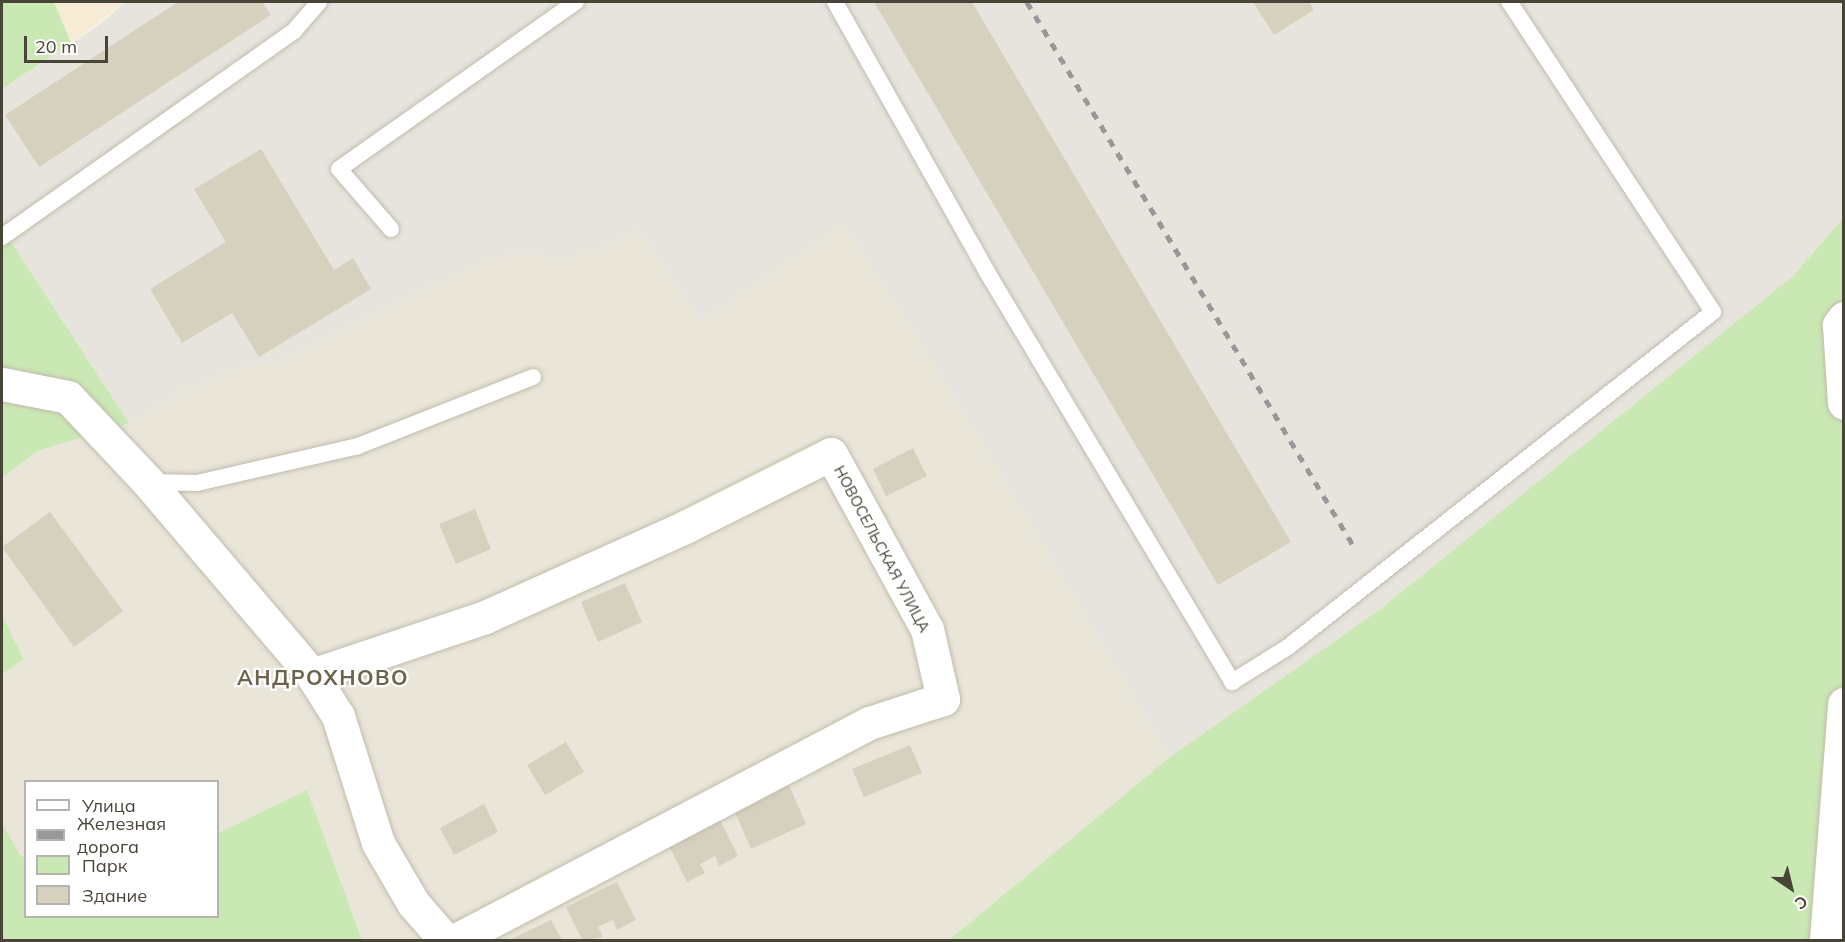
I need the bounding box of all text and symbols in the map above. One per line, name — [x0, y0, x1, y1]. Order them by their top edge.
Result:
scale bar — [27, 24, 111, 62]
text: 20 m — [35, 35, 77, 58]
street label: НОВОСЕЛЬСКАЯ УЛИЦА — [830, 463, 934, 635]
district label: АНДРОХНОВО — [237, 664, 409, 690]
legend — [24, 780, 219, 918]
text: Улица — [82, 794, 136, 817]
text: Железная дорога — [77, 812, 166, 858]
text: Парк — [82, 854, 127, 877]
north arrow — [1761, 858, 1821, 918]
text: Здание — [82, 884, 147, 907]
text: С — [1791, 891, 1812, 914]

